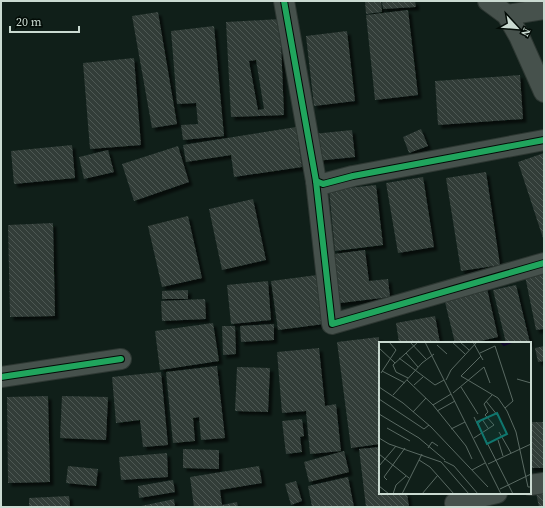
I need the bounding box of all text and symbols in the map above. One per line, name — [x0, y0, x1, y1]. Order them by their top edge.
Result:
scale bar — [10, 8, 79, 34]
north arrow — [497, 8, 537, 48]
text: 20 m — [16, 14, 42, 30]
text: N — [517, 25, 534, 39]
inset map — [379, 342, 531, 494]

